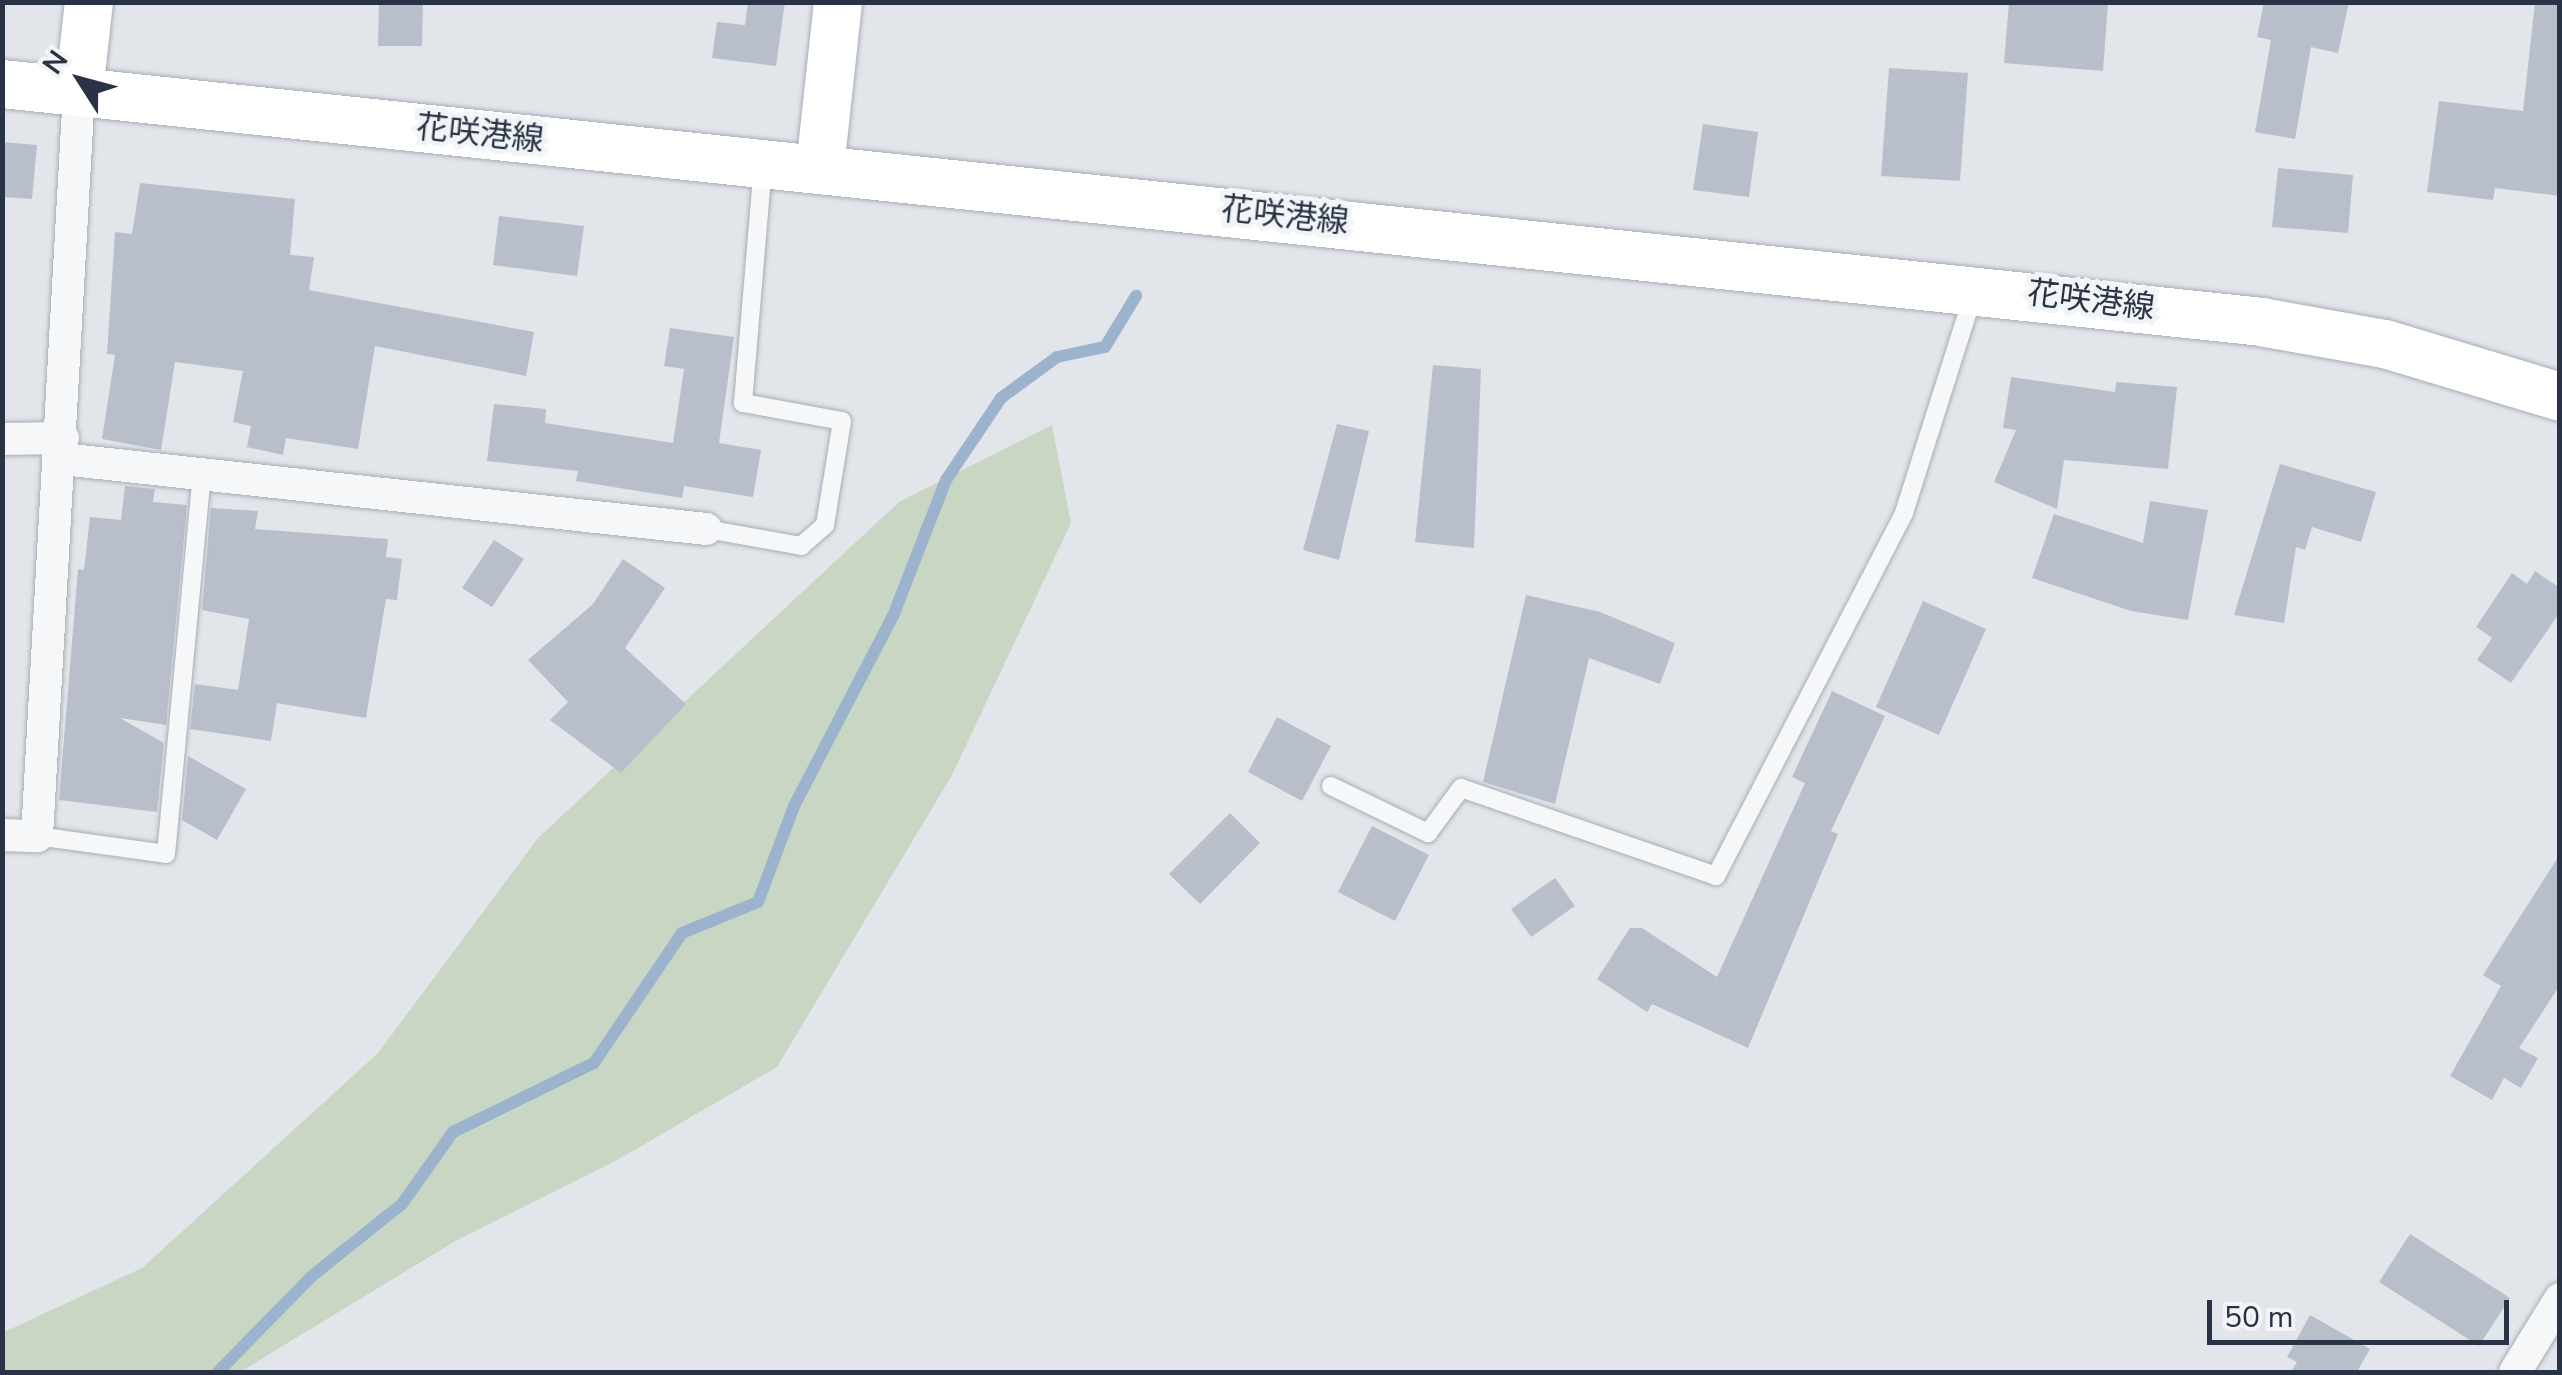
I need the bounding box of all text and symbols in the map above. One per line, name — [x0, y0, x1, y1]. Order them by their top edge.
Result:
north arrow — [30, 30, 130, 130]
text: N — [34, 43, 77, 82]
street label: 花咲港線 — [414, 108, 546, 160]
street label: 花咲港線 — [1219, 190, 1351, 242]
street label: 花咲港線 — [2025, 274, 2157, 328]
scale bar — [2212, 1280, 2514, 1342]
text: 50 m — [2224, 1297, 2293, 1338]

